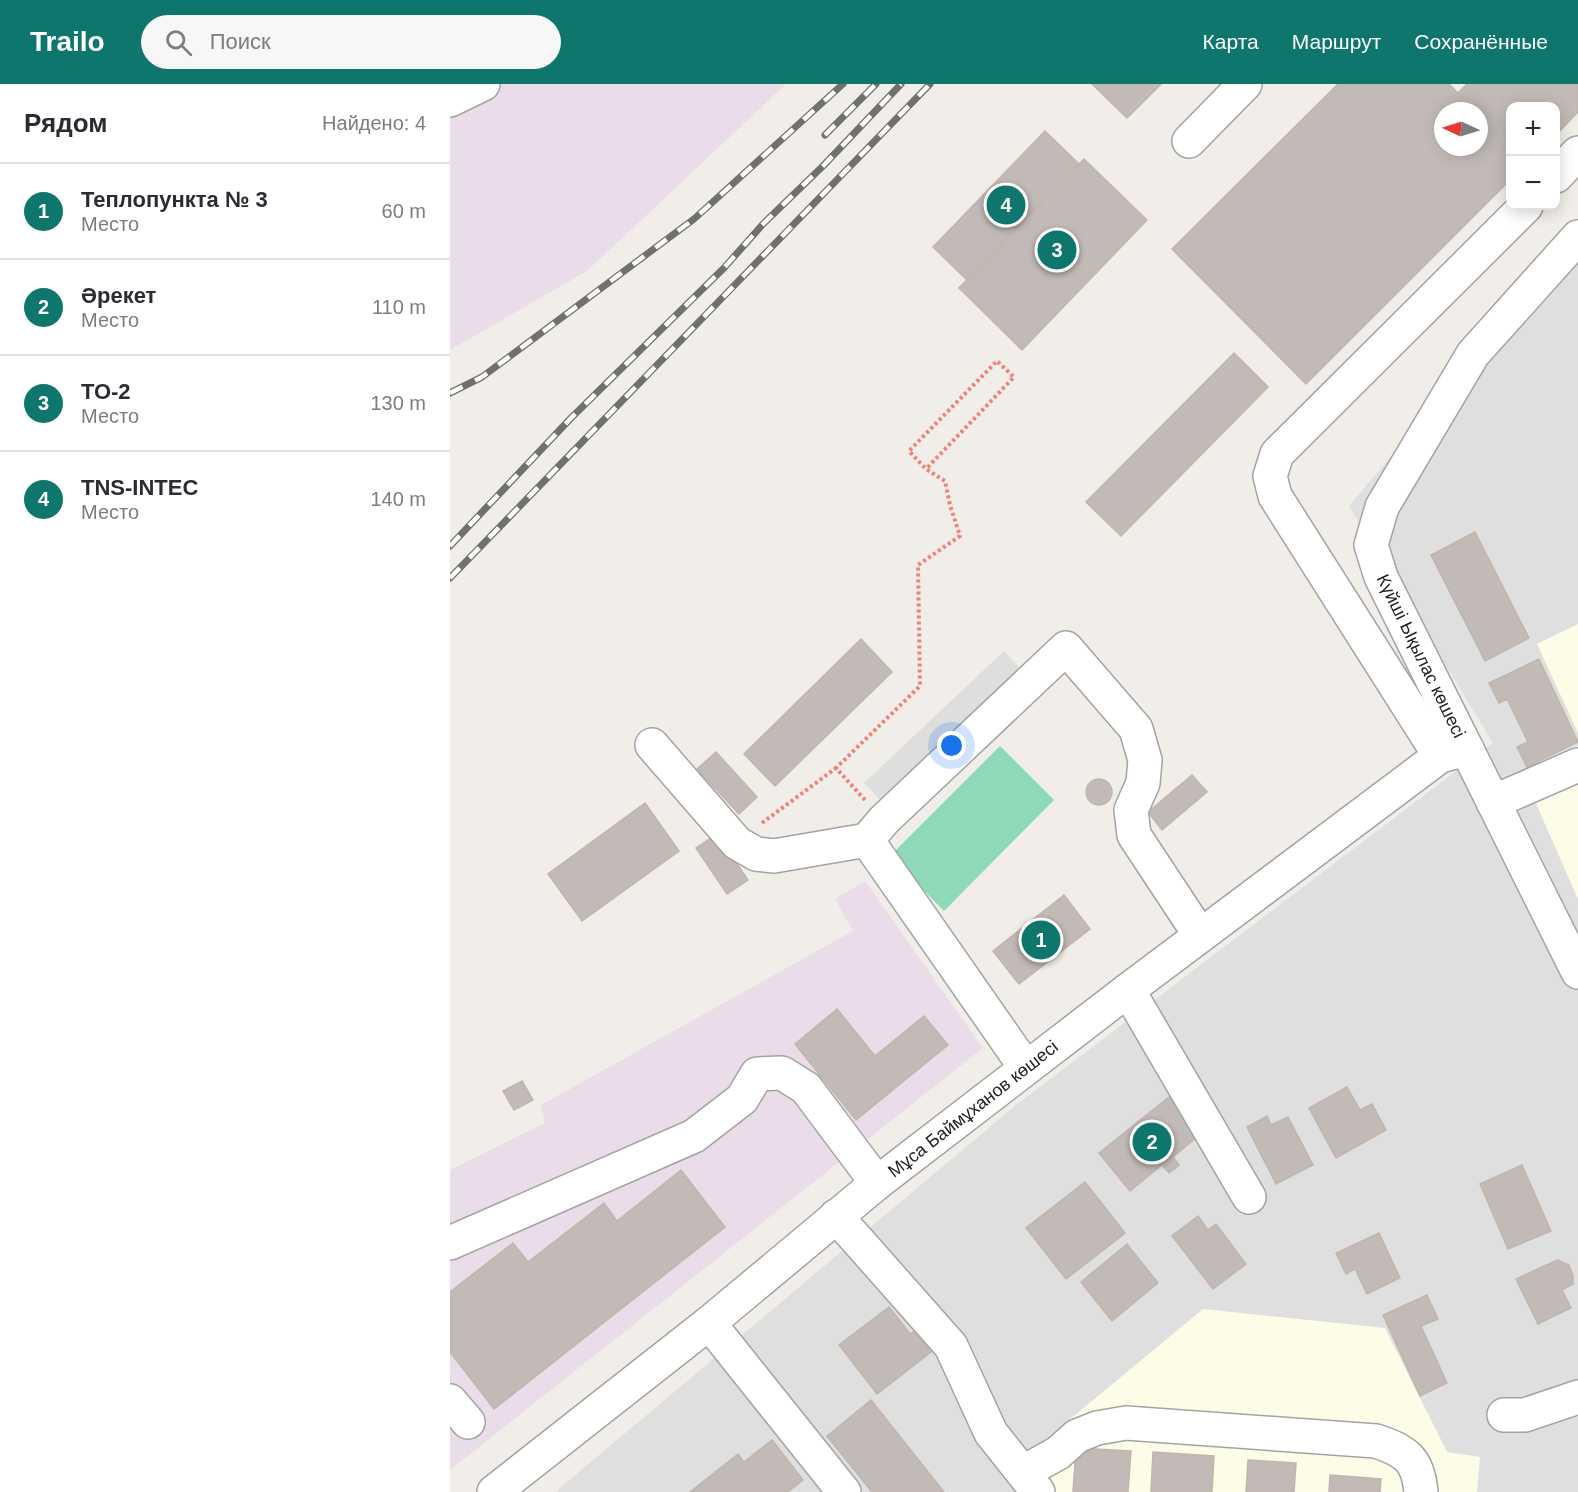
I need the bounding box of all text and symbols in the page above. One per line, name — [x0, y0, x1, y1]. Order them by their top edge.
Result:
search box — [141, 15, 561, 69]
text: Trailo — [30, 26, 105, 57]
icon: search — [162, 26, 195, 59]
text: Поиск — [210, 29, 271, 54]
text: Карта — [1203, 30, 1259, 53]
text: Маршрут — [1292, 30, 1381, 53]
text: Сохранённые — [1414, 30, 1548, 53]
north arrow — [1434, 102, 1488, 156]
map controls — [1506, 102, 1560, 210]
button: + — [1506, 102, 1560, 156]
text: Рядом — [24, 108, 107, 138]
text: Найдено: 4 — [322, 112, 426, 134]
button: − — [1506, 156, 1560, 210]
pin: 4 — [986, 182, 1026, 228]
text: Теплопункта № 3 — [81, 187, 268, 212]
text: 1 — [38, 200, 49, 222]
text: 60 m — [382, 200, 426, 222]
text: Место — [81, 213, 139, 235]
pin: 3 — [1038, 228, 1076, 272]
text: Әрекет — [81, 283, 156, 308]
text: 2 — [38, 296, 49, 318]
text: 110 m — [372, 296, 426, 318]
text: Место — [81, 309, 139, 331]
text: ТО-2 — [81, 379, 131, 404]
text: 3 — [38, 392, 49, 414]
text: 130 m — [370, 392, 426, 414]
text: Место — [81, 405, 139, 427]
text: TNS-INTEC — [81, 475, 198, 500]
text: 4 — [38, 488, 49, 510]
text: 140 m — [370, 488, 426, 510]
text: Место — [81, 501, 139, 523]
street label: Күйші Ықылас көшесі — [1373, 571, 1469, 741]
your location — [937, 731, 966, 760]
pin: 1 — [1022, 918, 1060, 962]
street label: Мұса Баймұханов көшесі — [884, 1036, 1062, 1182]
pin: 2 — [1132, 1120, 1172, 1164]

